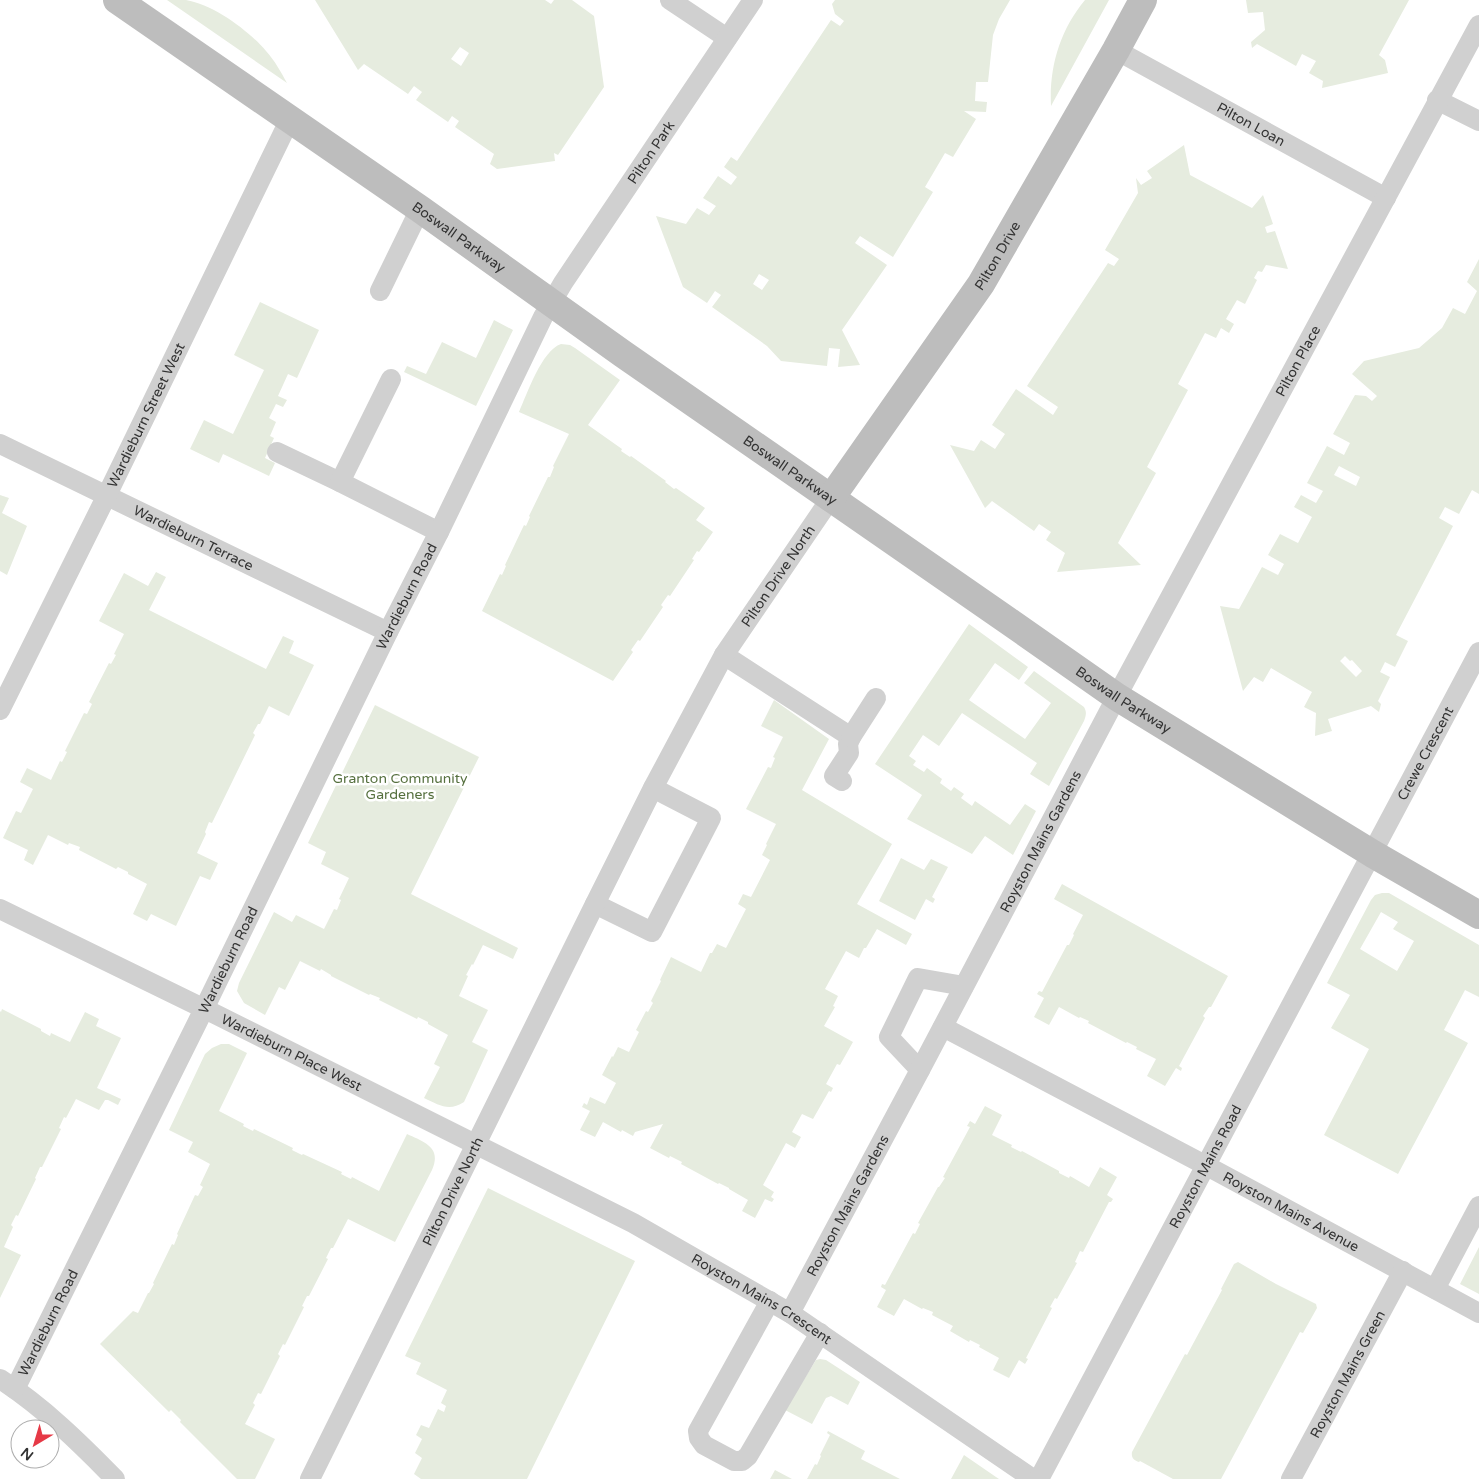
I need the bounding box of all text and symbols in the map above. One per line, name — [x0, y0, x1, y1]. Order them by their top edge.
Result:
street label: Pilton Loan — [1214, 99, 1288, 150]
street label: Pilton Park — [624, 117, 679, 187]
street label: Boswall Parkway — [409, 198, 509, 277]
street label: Pilton Drive — [971, 218, 1024, 294]
street label: Pilton Place — [1272, 323, 1324, 400]
street label: Wardieburn Street West — [104, 340, 189, 491]
street label: Boswall Parkway — [740, 432, 841, 509]
street label: Wardieburn Terrace — [130, 502, 256, 575]
street label: Pilton Drive North — [738, 522, 819, 630]
street label: Wardieburn Road — [373, 541, 441, 653]
street label: Boswall Parkway — [1072, 663, 1175, 738]
street label: Crewe Crescent — [1394, 703, 1458, 803]
street label: Royston Mains Gardens — [997, 768, 1085, 915]
park label: Granton Community Gardeners — [332, 770, 468, 803]
street label: Wardieburn Road — [195, 904, 262, 1016]
street label: Wardieburn Place West — [218, 1011, 365, 1095]
street label: Royston Mains Road — [1166, 1102, 1246, 1231]
street label: Royston Mains Gardens — [803, 1132, 893, 1279]
street label: Pilton Drive North — [419, 1134, 487, 1249]
street label: Royston Mains Avenue — [1220, 1168, 1362, 1256]
street label: Royston Mains Crescent — [688, 1250, 835, 1348]
street label: Wardieburn Road — [15, 1267, 82, 1379]
street label: Royston Mains Green — [1307, 1308, 1389, 1441]
north arrow — [10, 1419, 60, 1469]
text: N — [18, 1444, 37, 1464]

